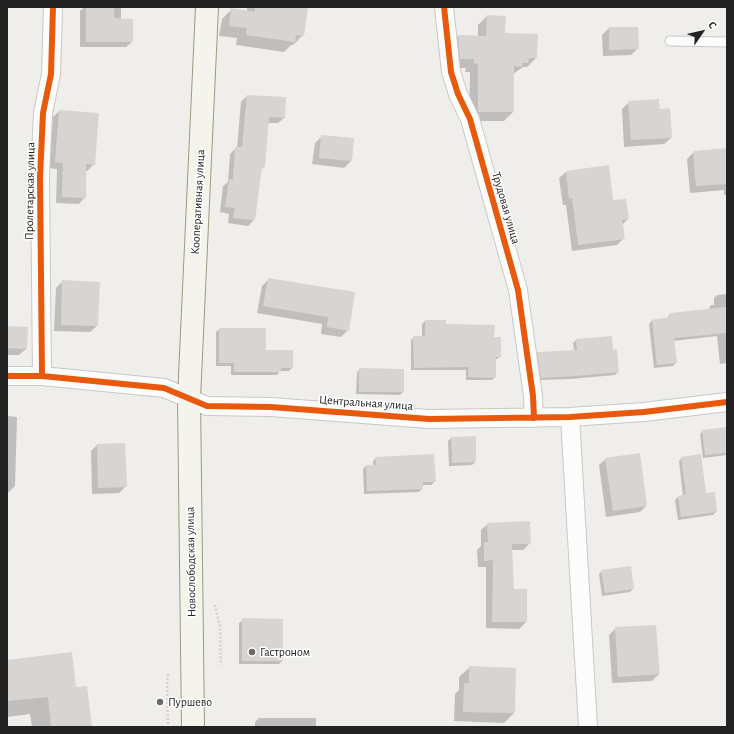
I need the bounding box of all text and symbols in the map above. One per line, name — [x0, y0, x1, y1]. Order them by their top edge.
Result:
north arrow — [682, 12, 722, 52]
text: С — [706, 19, 719, 31]
street label: Пролетарская улица — [22, 142, 38, 240]
street label: Кооперативная улица — [188, 149, 208, 255]
street label: Трудовая улица — [489, 170, 523, 246]
street label: Центральная улица — [318, 393, 414, 413]
street label: Новослободская улица — [183, 506, 199, 618]
place label: Гастроном — [260, 645, 310, 659]
marker: Гастроном — [247, 647, 257, 657]
place label: Пуршево — [168, 695, 212, 709]
marker: Пуршево — [155, 697, 165, 707]

